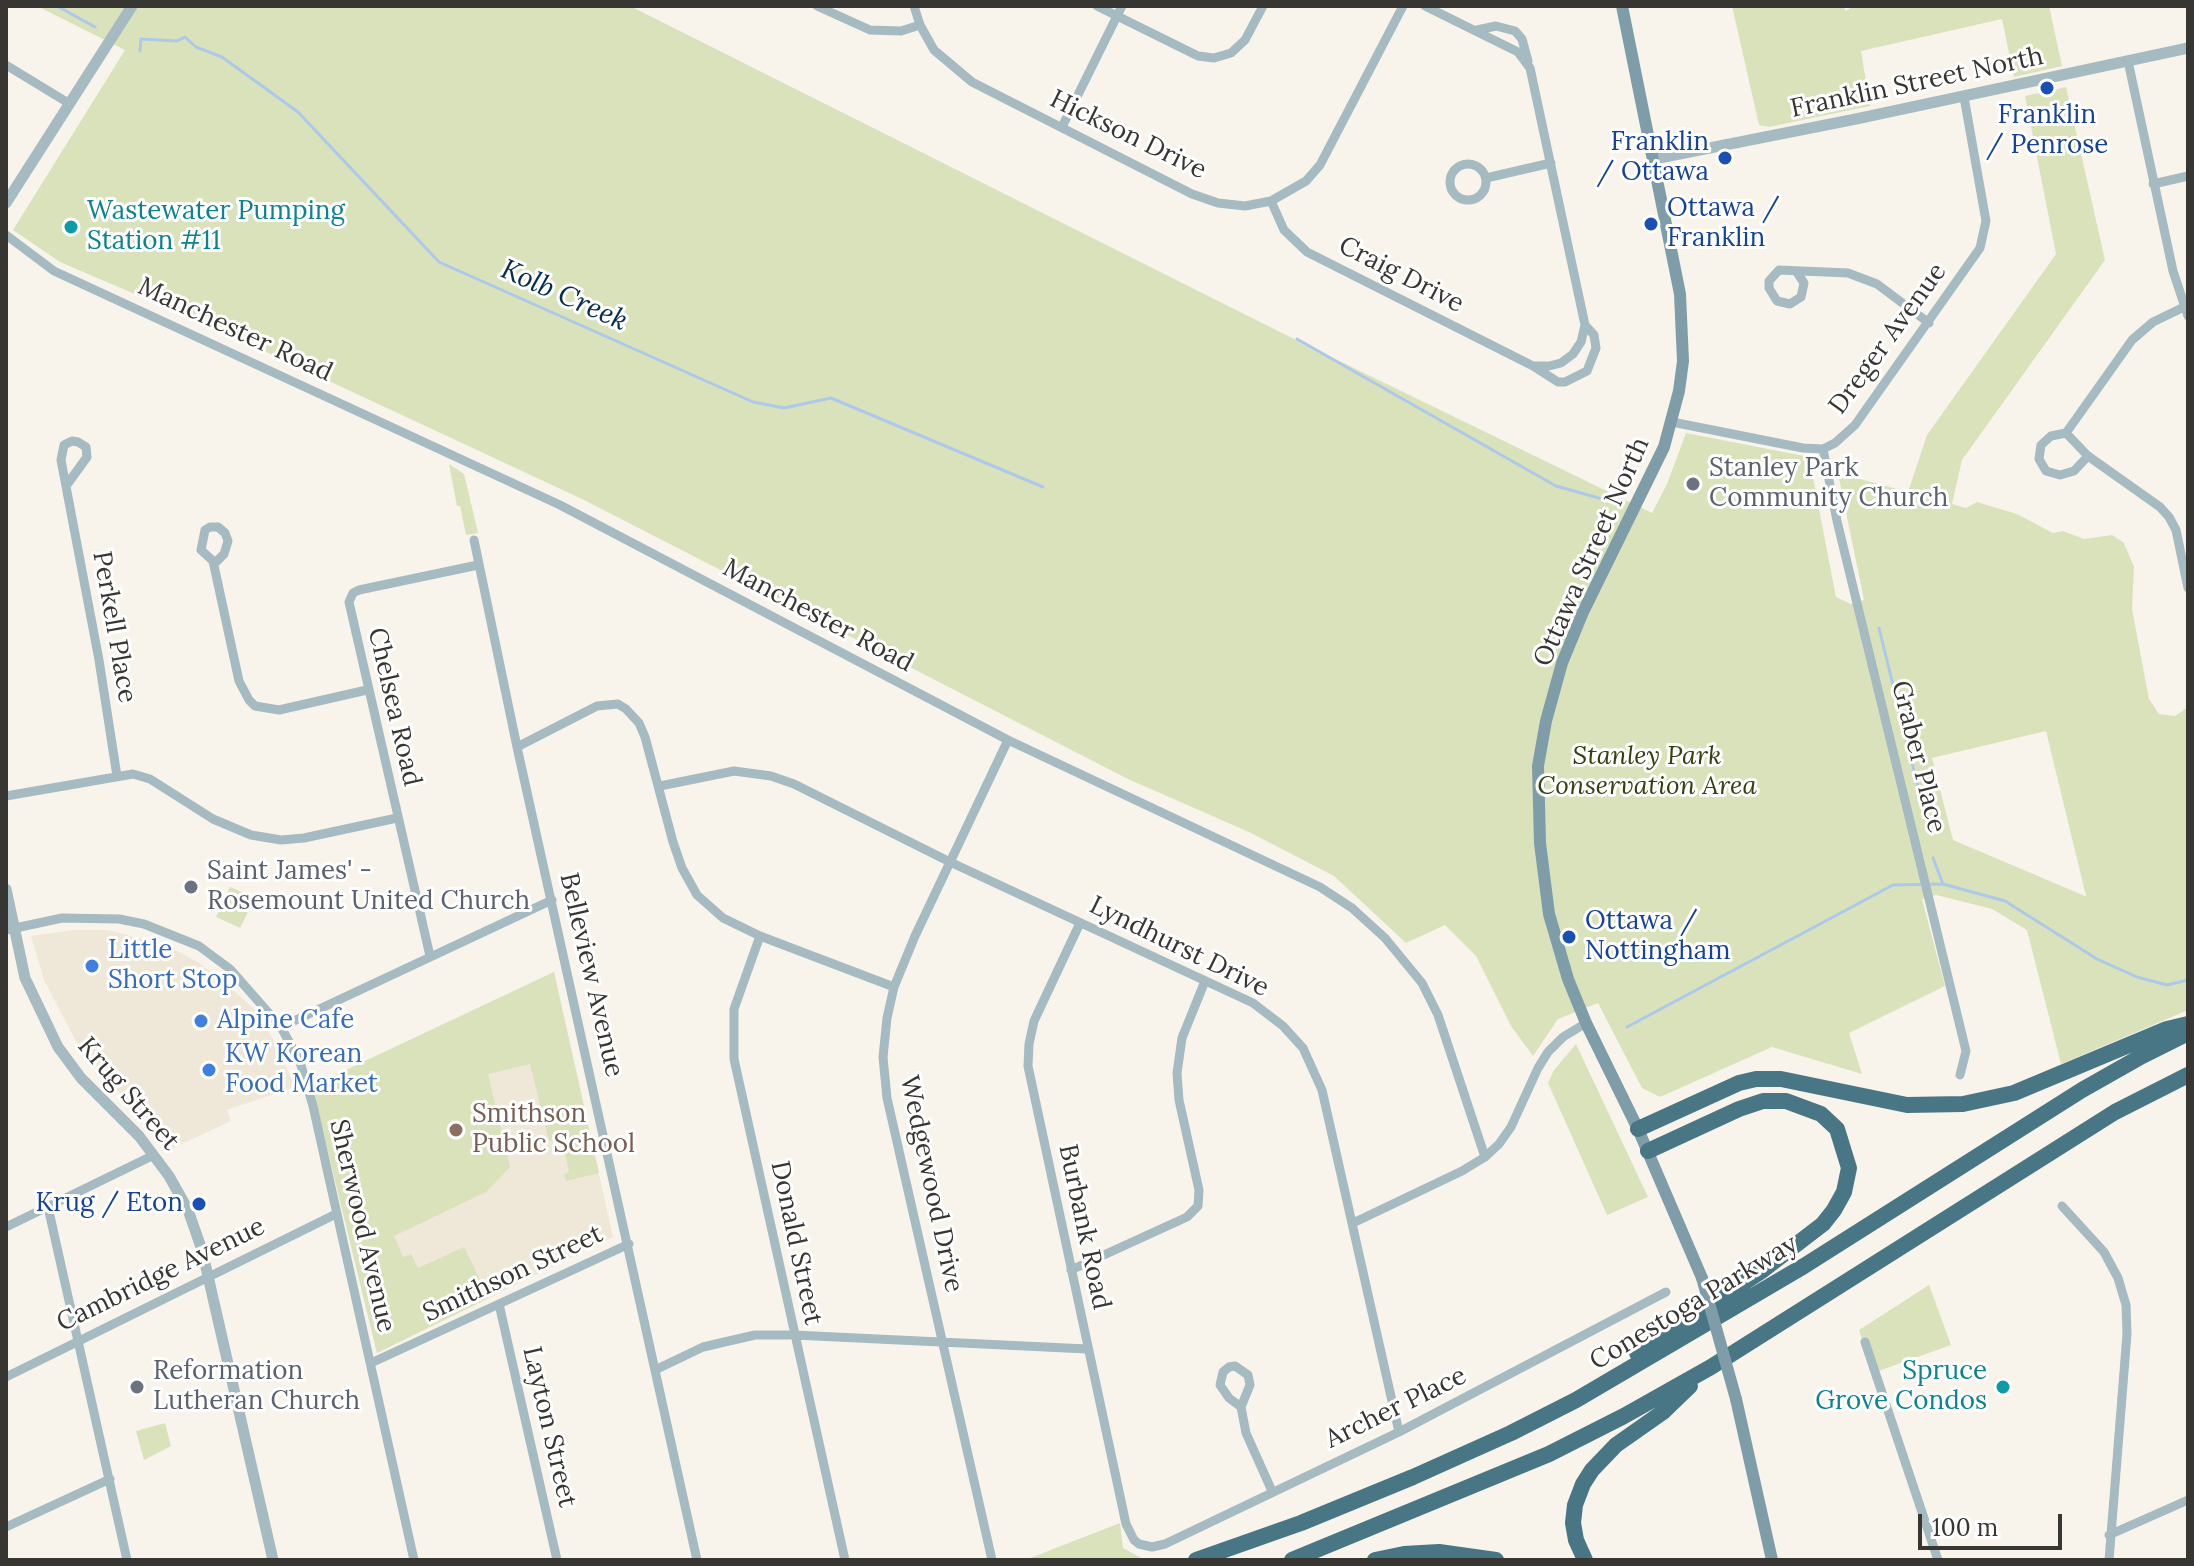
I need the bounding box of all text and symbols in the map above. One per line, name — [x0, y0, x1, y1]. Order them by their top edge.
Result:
street label: Franklin Street North — [1788, 41, 2046, 125]
marker: Franklin / Penrose — [2038, 79, 2056, 97]
street label: Hickson Drive — [1045, 84, 1211, 186]
place label: Franklin / Penrose — [1986, 100, 2108, 162]
place label: Franklin / Ottawa — [1596, 127, 1709, 188]
marker: Franklin / Ottawa — [1716, 149, 1734, 167]
place label: Ottawa / Franklin — [1667, 193, 1780, 254]
place label: Wastewater Pumping Station #11 — [87, 196, 345, 258]
marker: Ottawa / Franklin — [1642, 215, 1660, 233]
marker: Wastewater Pumping Station #11 — [62, 218, 80, 236]
street label: Craig Drive — [1333, 230, 1469, 320]
water label: Kolb Creek — [495, 253, 633, 339]
street label: Dreger Avenue — [1823, 257, 1953, 421]
street label: Manchester Road — [133, 271, 337, 389]
street label: Ottawa Street North — [1527, 433, 1657, 671]
place label: Stanley Park Community Church — [1709, 453, 1948, 514]
marker: Stanley Park Community Church — [1684, 475, 1702, 493]
street label: Perkell Place — [85, 549, 143, 705]
street label: Manchester Road — [717, 553, 919, 679]
street label: Chelsea Road — [361, 625, 427, 789]
street label: Graber Place — [1884, 678, 1952, 836]
park label: Stanley Park Conservation Area — [1537, 741, 1757, 802]
place label: Saint James' - Rosemount United Church — [207, 856, 530, 918]
street label: Belleview Avenue — [552, 870, 630, 1080]
marker: Saint James' - Rosemount United Church — [182, 878, 200, 896]
street label: Lyndhurst Drive — [1084, 890, 1274, 1004]
place label: Ottawa / Nottingham — [1585, 906, 1730, 968]
marker: Ottawa / Nottingham — [1560, 928, 1578, 946]
place label: Little Short Stop — [108, 935, 237, 996]
marker: Little Short Stop — [83, 957, 101, 975]
place label: Alpine Cafe — [217, 1005, 354, 1037]
marker: Alpine Cafe — [192, 1012, 210, 1030]
street label: Krug Street — [70, 1031, 186, 1157]
place label: KW Korean Food Market — [225, 1039, 378, 1100]
marker: KW Korean Food Market — [200, 1061, 218, 1079]
street label: Wedgewood Drive — [893, 1073, 969, 1295]
place label: Smithson Public School — [472, 1099, 635, 1160]
street label: Sherwood Avenue — [322, 1117, 402, 1335]
marker: Smithson Public School — [447, 1121, 465, 1139]
street label: Burbank Road — [1051, 1142, 1117, 1312]
street label: Donald Street — [763, 1158, 829, 1328]
place label: Krug / Eton — [35, 1188, 183, 1220]
marker: Krug / Eton — [190, 1195, 208, 1213]
street label: Cambridge Avenue — [52, 1211, 270, 1339]
street label: Smithson Street — [418, 1219, 608, 1329]
street label: Conestoga Parkway — [1584, 1229, 1804, 1377]
street label: Layton Street — [515, 1343, 583, 1511]
place label: Reformation Lutheran Church — [153, 1356, 360, 1418]
place label: Spruce Grove Condos — [1815, 1356, 1987, 1418]
street label: Archer Place — [1320, 1360, 1472, 1456]
marker: Reformation Lutheran Church — [128, 1378, 146, 1396]
marker: Spruce Grove Condos — [1994, 1378, 2012, 1396]
scale bar — [1922, 1498, 2066, 1548]
text: 100 m — [1932, 1512, 1998, 1543]

